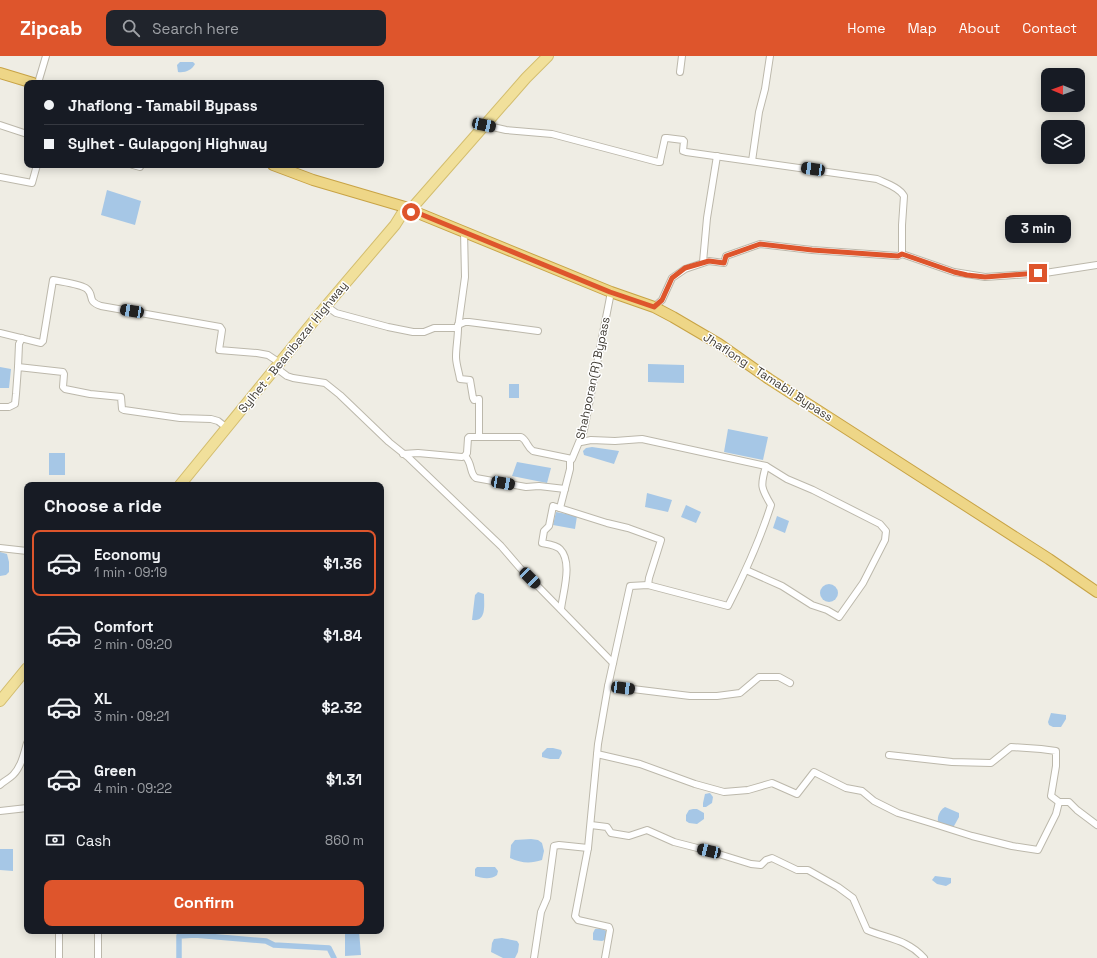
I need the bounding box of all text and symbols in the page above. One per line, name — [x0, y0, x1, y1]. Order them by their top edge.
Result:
search box — [106, 10, 386, 46]
text: Zipcab — [20, 16, 82, 41]
icon: search — [120, 17, 142, 39]
text: Search here — [152, 19, 239, 38]
text: Home — [847, 19, 885, 37]
text: Map — [907, 19, 937, 37]
text: About — [959, 19, 1000, 37]
text: Contact — [1022, 19, 1077, 37]
north arrow — [1041, 68, 1085, 112]
map controls — [1041, 68, 1085, 164]
text: Jhaflong - Tamabil Bypass — [68, 96, 258, 115]
car — [471, 117, 497, 133]
button: layers — [1041, 120, 1085, 164]
text: Sylhet - Gulapgonj Highway — [68, 134, 267, 153]
car — [800, 161, 826, 177]
route start — [402, 203, 420, 221]
callout: 3 min — [1005, 215, 1071, 243]
text: 3 min — [1021, 220, 1055, 237]
route end — [1029, 264, 1047, 282]
street label: Sylhet - Beanibazar Highway — [235, 278, 351, 416]
car — [119, 303, 145, 319]
street label: Shahporan(R) Bypass — [572, 315, 614, 441]
street label: Jhaflong - Tamabil Bypass — [700, 329, 836, 425]
car — [490, 475, 516, 491]
text: Choose a ride — [44, 494, 162, 517]
icon: car — [46, 545, 82, 581]
text: Economy — [94, 545, 161, 564]
text: $1.36 — [323, 554, 362, 573]
text: 1 min · 09:19 — [94, 564, 167, 581]
car — [517, 565, 543, 591]
icon: car — [46, 617, 82, 653]
text: Comfort — [94, 617, 154, 636]
text: $1.84 — [323, 626, 362, 645]
text: 2 min · 09:20 — [94, 636, 172, 653]
car — [610, 681, 636, 695]
icon: car — [46, 689, 82, 725]
text: XL — [94, 689, 112, 708]
text: $2.32 — [321, 698, 362, 717]
text: 3 min · 09:21 — [94, 708, 170, 725]
icon: car — [46, 761, 82, 797]
text: Green — [94, 761, 136, 780]
text: $1.31 — [326, 770, 362, 789]
text: 4 min · 09:22 — [94, 780, 172, 797]
icon: cash — [44, 829, 66, 851]
text: Cash — [76, 831, 111, 850]
text: 860 m — [325, 832, 364, 849]
car — [696, 842, 722, 860]
button: Confirm — [44, 880, 364, 926]

